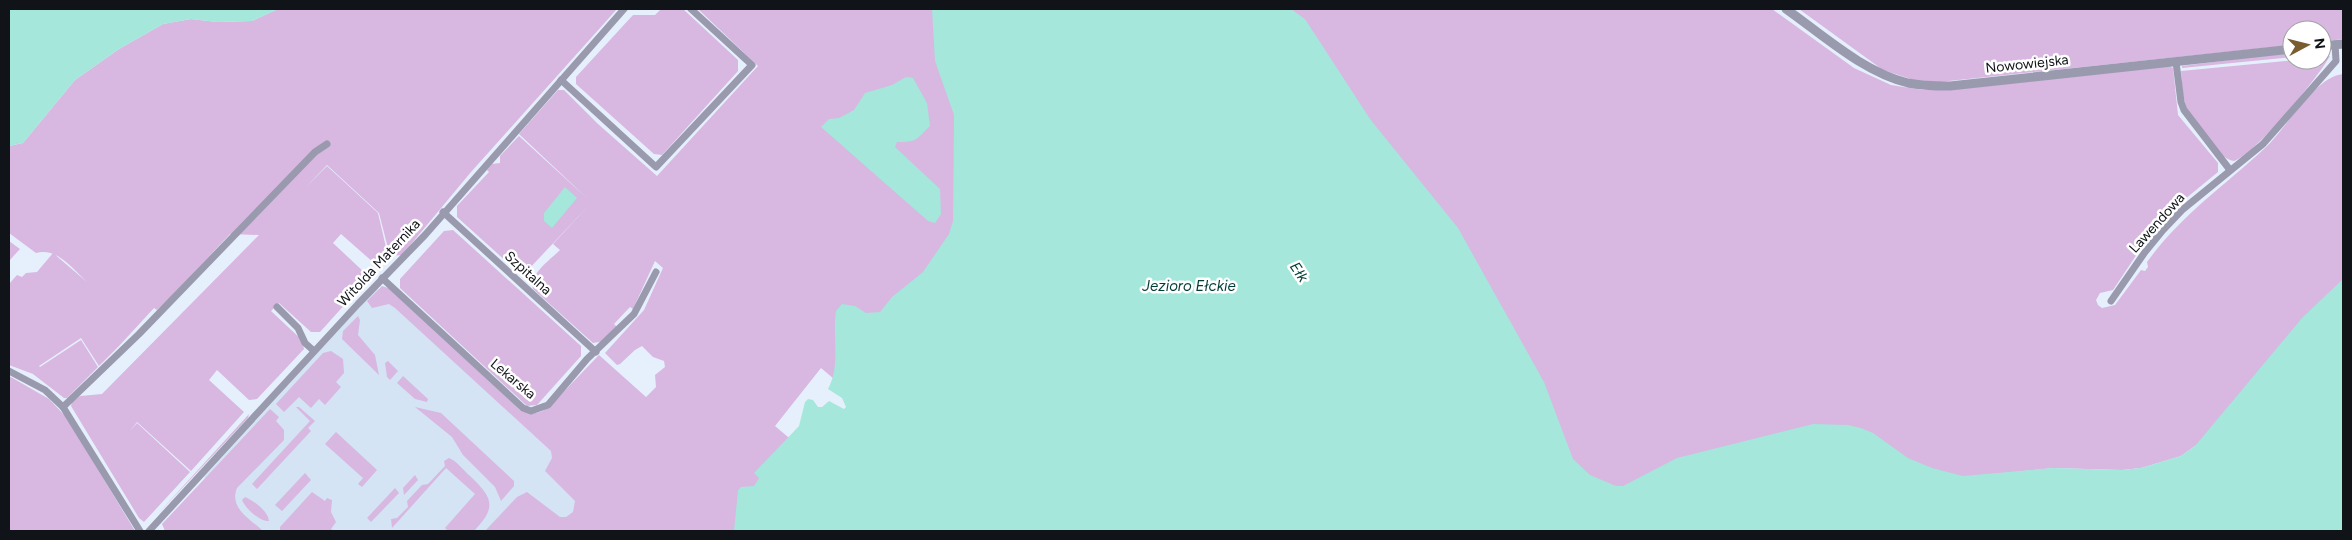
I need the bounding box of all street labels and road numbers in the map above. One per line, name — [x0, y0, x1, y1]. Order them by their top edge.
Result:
street label: Nowowiejska — [1985, 51, 2069, 77]
street label: Lawendowa — [2126, 190, 2188, 256]
street label: Witolda Maternika — [334, 216, 424, 310]
street label: Szpitalna — [501, 247, 555, 299]
street label: Lekarska — [487, 355, 539, 403]

